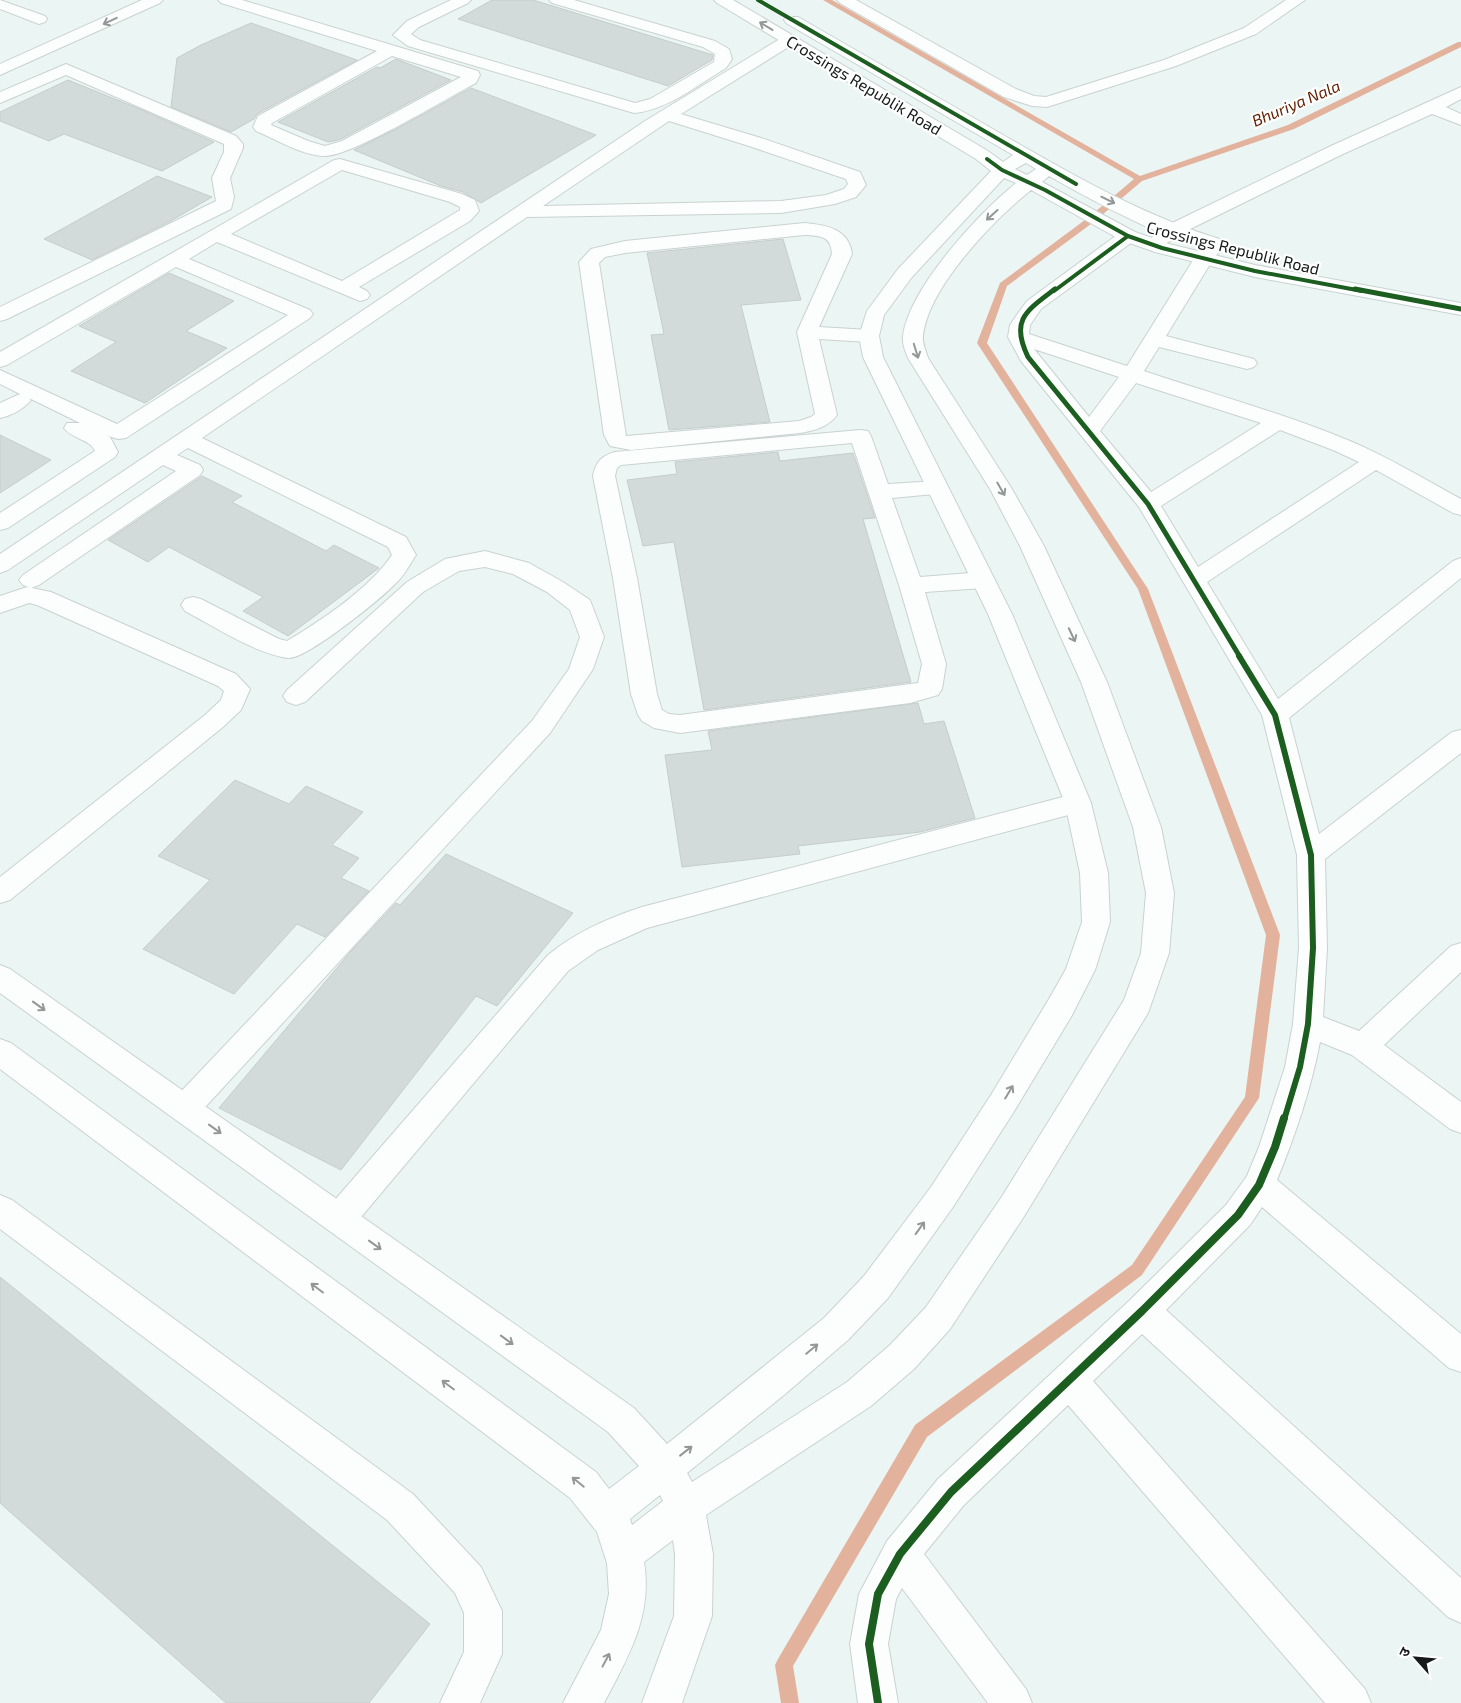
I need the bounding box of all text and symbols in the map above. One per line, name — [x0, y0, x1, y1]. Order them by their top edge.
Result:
one-way arrow — [103, 16, 118, 26]
one-way arrow — [759, 20, 773, 30]
street label: Crossings Republik Road — [783, 31, 945, 138]
water label: Bhuriya Nala — [1249, 75, 1343, 131]
one-way arrow — [1100, 195, 1115, 205]
one-way arrow — [986, 209, 999, 220]
street label: Crossings Republik Road — [1145, 217, 1322, 278]
one-way arrow — [912, 342, 922, 358]
one-way arrow — [996, 482, 1006, 496]
one-way arrow — [1068, 627, 1078, 642]
one-way arrow — [32, 1001, 46, 1011]
one-way arrow — [1005, 1086, 1015, 1100]
one-way arrow — [208, 1124, 222, 1134]
one-way arrow — [914, 1222, 925, 1235]
one-way arrow — [368, 1240, 382, 1250]
one-way arrow — [310, 1283, 324, 1293]
one-way arrow — [500, 1335, 514, 1345]
one-way arrow — [805, 1343, 818, 1354]
one-way arrow — [441, 1380, 455, 1390]
one-way arrow — [679, 1446, 692, 1457]
one-way arrow — [572, 1477, 585, 1488]
north arrow — [1391, 1633, 1441, 1683]
text: उ — [1395, 1644, 1414, 1659]
one-way arrow — [602, 1653, 611, 1668]

